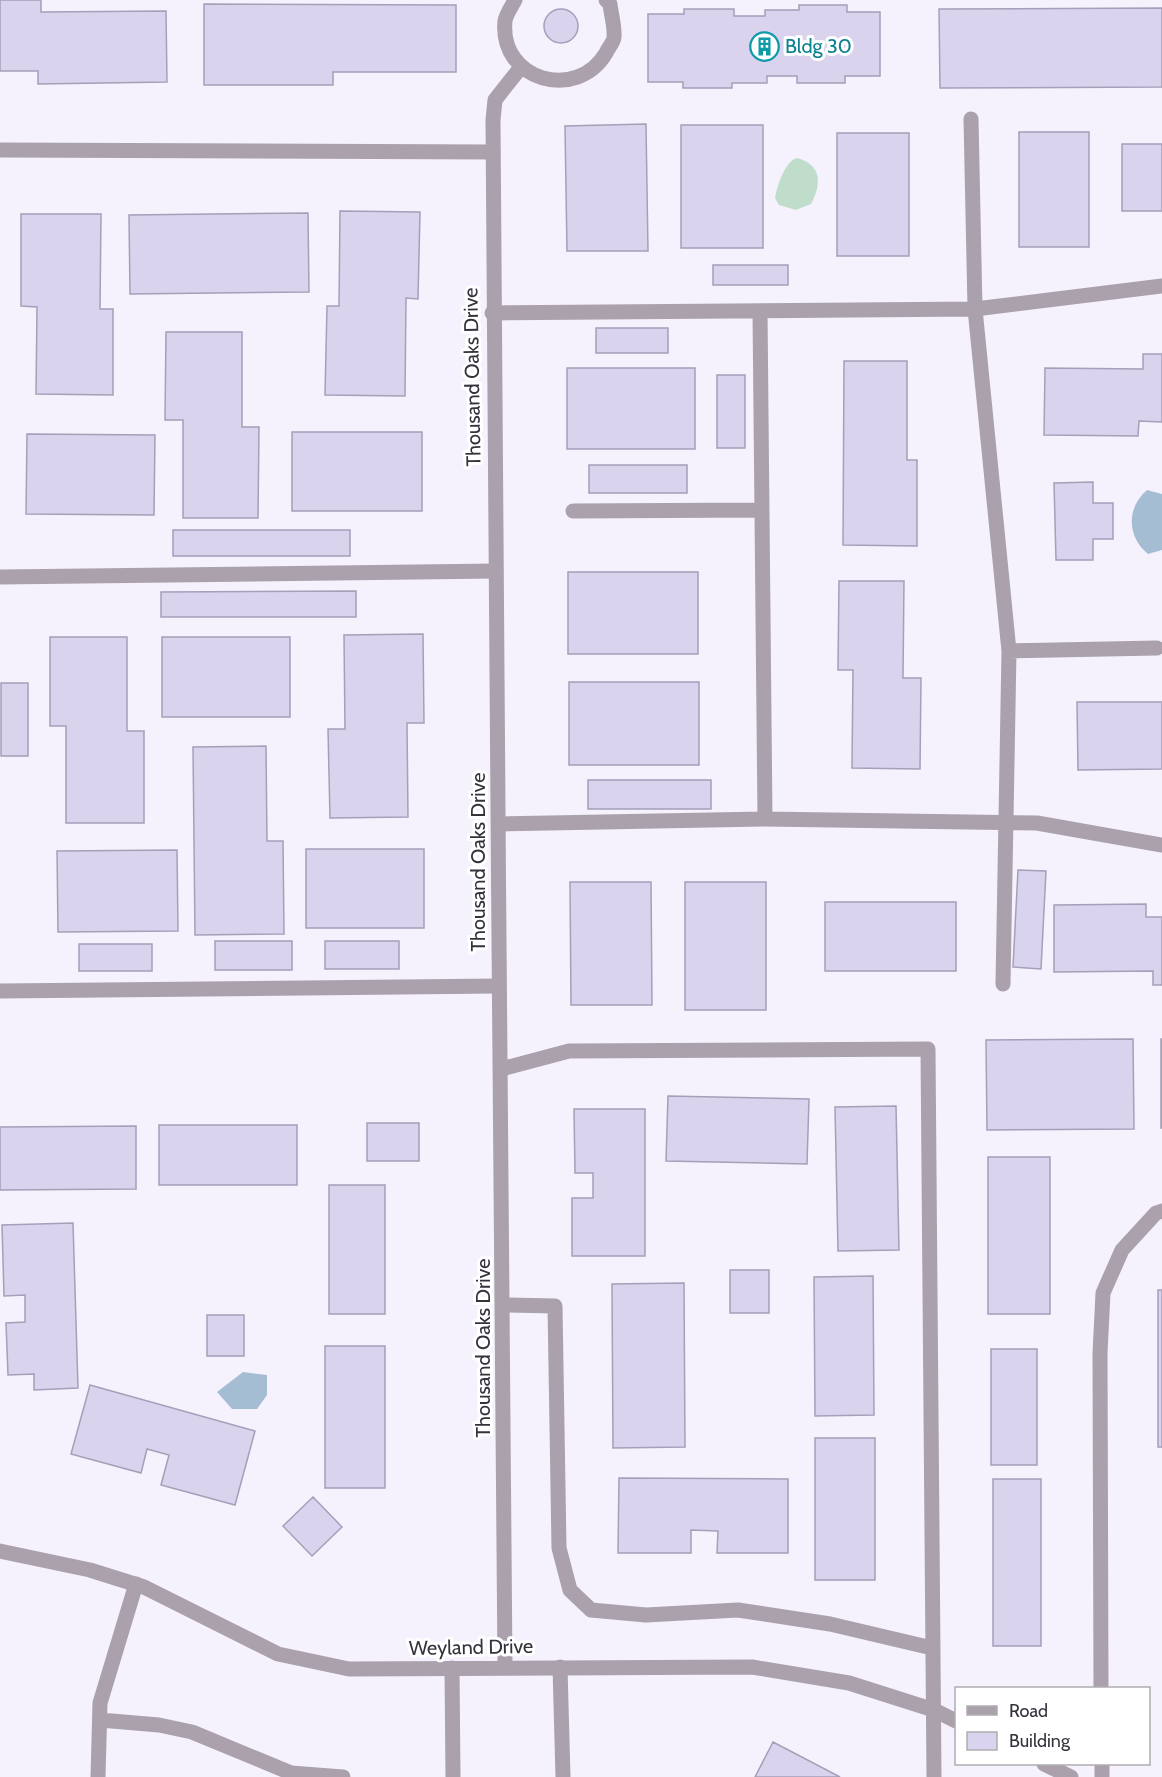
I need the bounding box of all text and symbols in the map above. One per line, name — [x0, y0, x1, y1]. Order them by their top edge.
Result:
building icon: Bldg 30 — [748, 30, 780, 62]
place label: Bldg 30 — [785, 34, 852, 58]
street label: Thousand Oaks Drive — [458, 287, 486, 467]
street label: Thousand Oaks Drive — [466, 773, 490, 951]
street label: Thousand Oaks Drive — [471, 1259, 495, 1437]
street label: Weyland Drive — [409, 1634, 533, 1660]
legend — [955, 1687, 1150, 1765]
text: Road — [1009, 1700, 1048, 1722]
text: Building — [1009, 1730, 1071, 1752]

